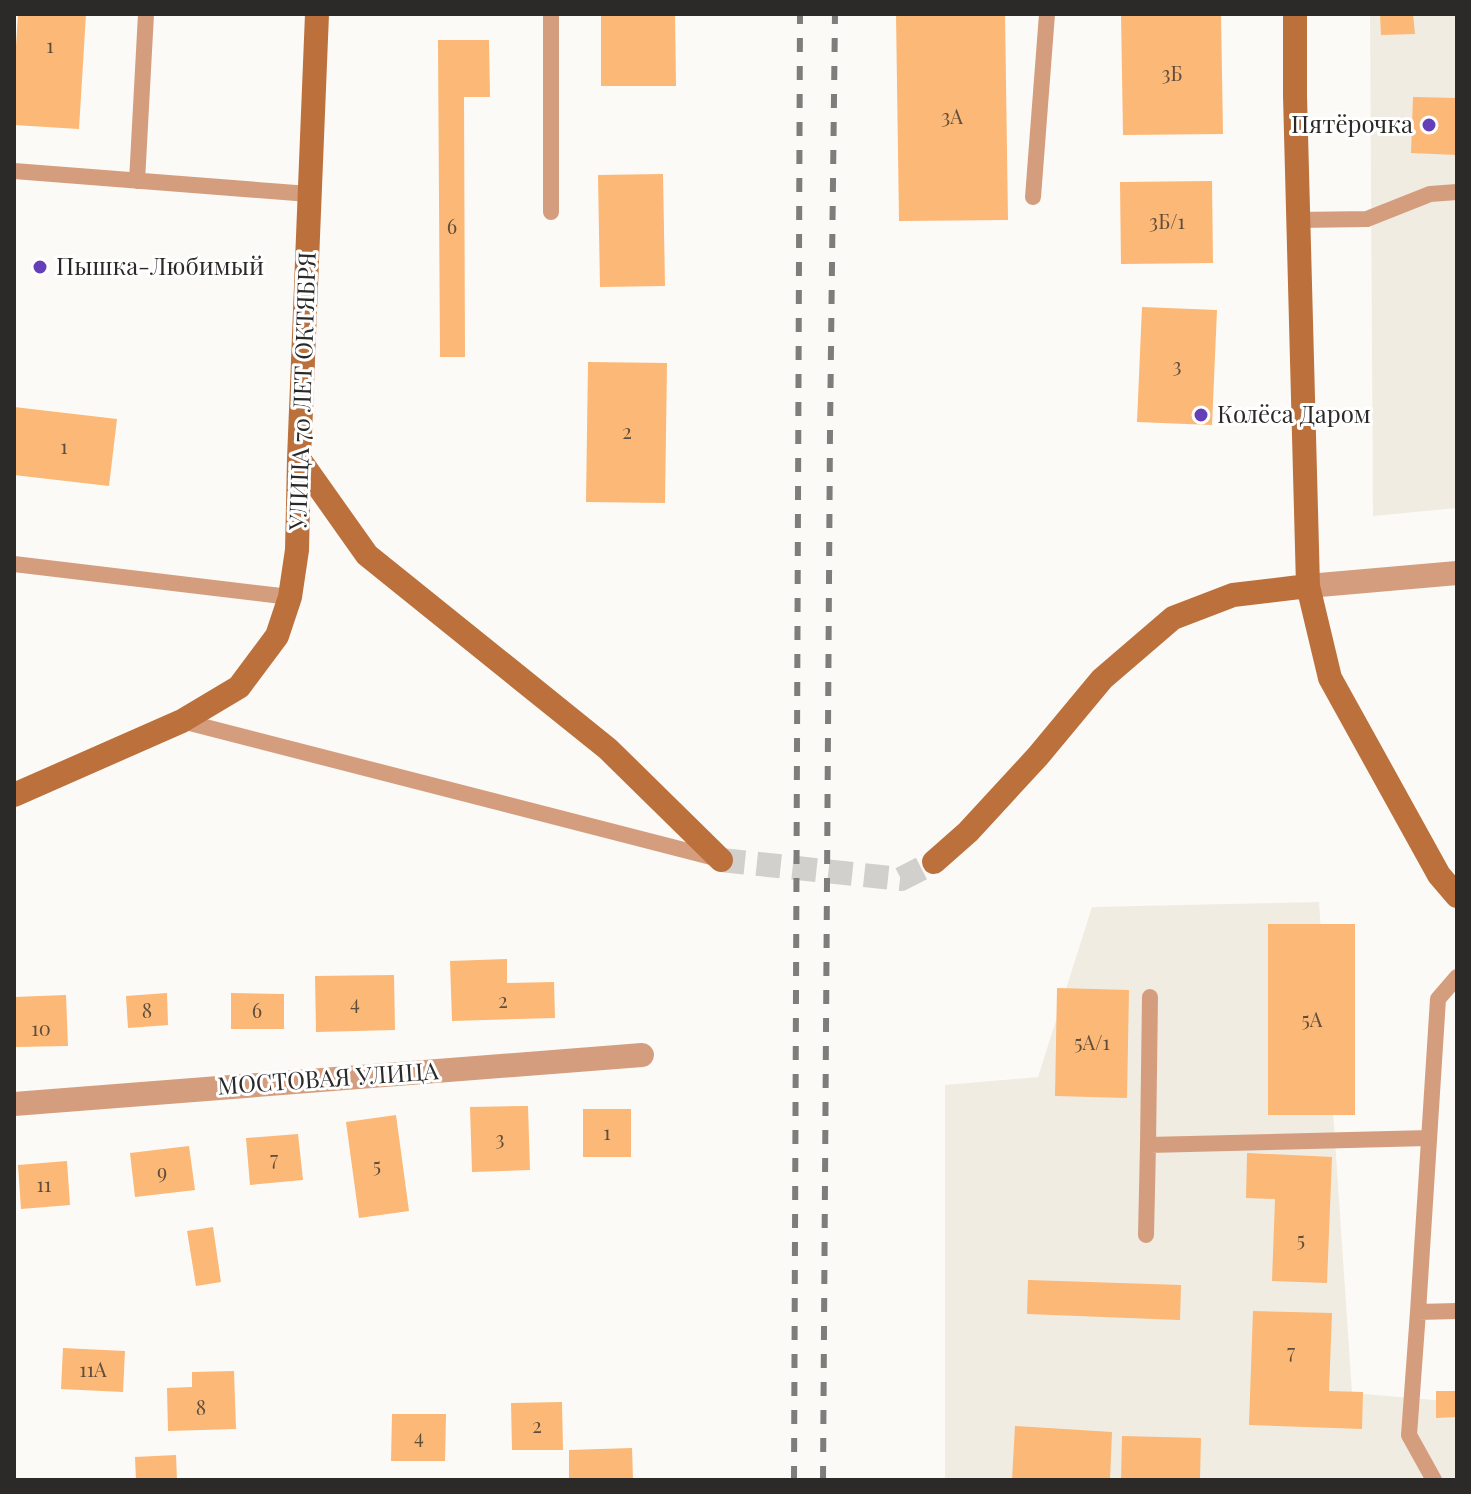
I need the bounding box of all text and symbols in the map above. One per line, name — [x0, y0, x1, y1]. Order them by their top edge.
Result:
house number: 1 — [46, 31, 54, 58]
house number: 3Б — [1162, 59, 1182, 86]
house number: 3А — [941, 102, 963, 129]
place label: Пятёрочка — [1291, 107, 1413, 139]
marker: Пятёрочка — [1420, 116, 1438, 134]
house number: 3Б/1 — [1149, 207, 1185, 234]
house number: 6 — [447, 212, 457, 239]
place label: Пышка-Любимый — [56, 249, 264, 281]
street label: УЛИЦА 70 ЛЕТ ОКТЯБРЯ — [280, 251, 322, 532]
marker: Пышка-Любимый — [31, 258, 49, 276]
house number: 3 — [1172, 351, 1182, 378]
place label: Колёса Даром — [1217, 397, 1371, 429]
marker: Колёса Даром — [1192, 406, 1210, 424]
house number: 2 — [622, 417, 632, 444]
house number: 1 — [60, 432, 68, 459]
house number: 2 — [498, 986, 508, 1013]
house number: 4 — [350, 988, 360, 1015]
house number: 8 — [142, 996, 152, 1023]
house number: 6 — [252, 996, 262, 1023]
house number: 5А — [1302, 1005, 1323, 1032]
house number: 10 — [31, 1014, 51, 1041]
house number: 5А/1 — [1074, 1028, 1110, 1055]
street label: МОСТОВАЯ УЛИЦА — [216, 1053, 440, 1101]
house number: 1 — [603, 1118, 611, 1145]
house number: 3 — [495, 1124, 505, 1151]
house number: 7 — [270, 1144, 278, 1171]
house number: 5 — [373, 1151, 381, 1178]
house number: 9 — [157, 1157, 167, 1184]
house number: 11 — [37, 1170, 51, 1197]
house number: 5 — [1297, 1225, 1305, 1252]
house number: 7 — [1287, 1337, 1295, 1364]
house number: 11А — [79, 1355, 107, 1382]
house number: 8 — [196, 1393, 206, 1420]
house number: 2 — [532, 1411, 542, 1438]
house number: 4 — [414, 1422, 424, 1449]

